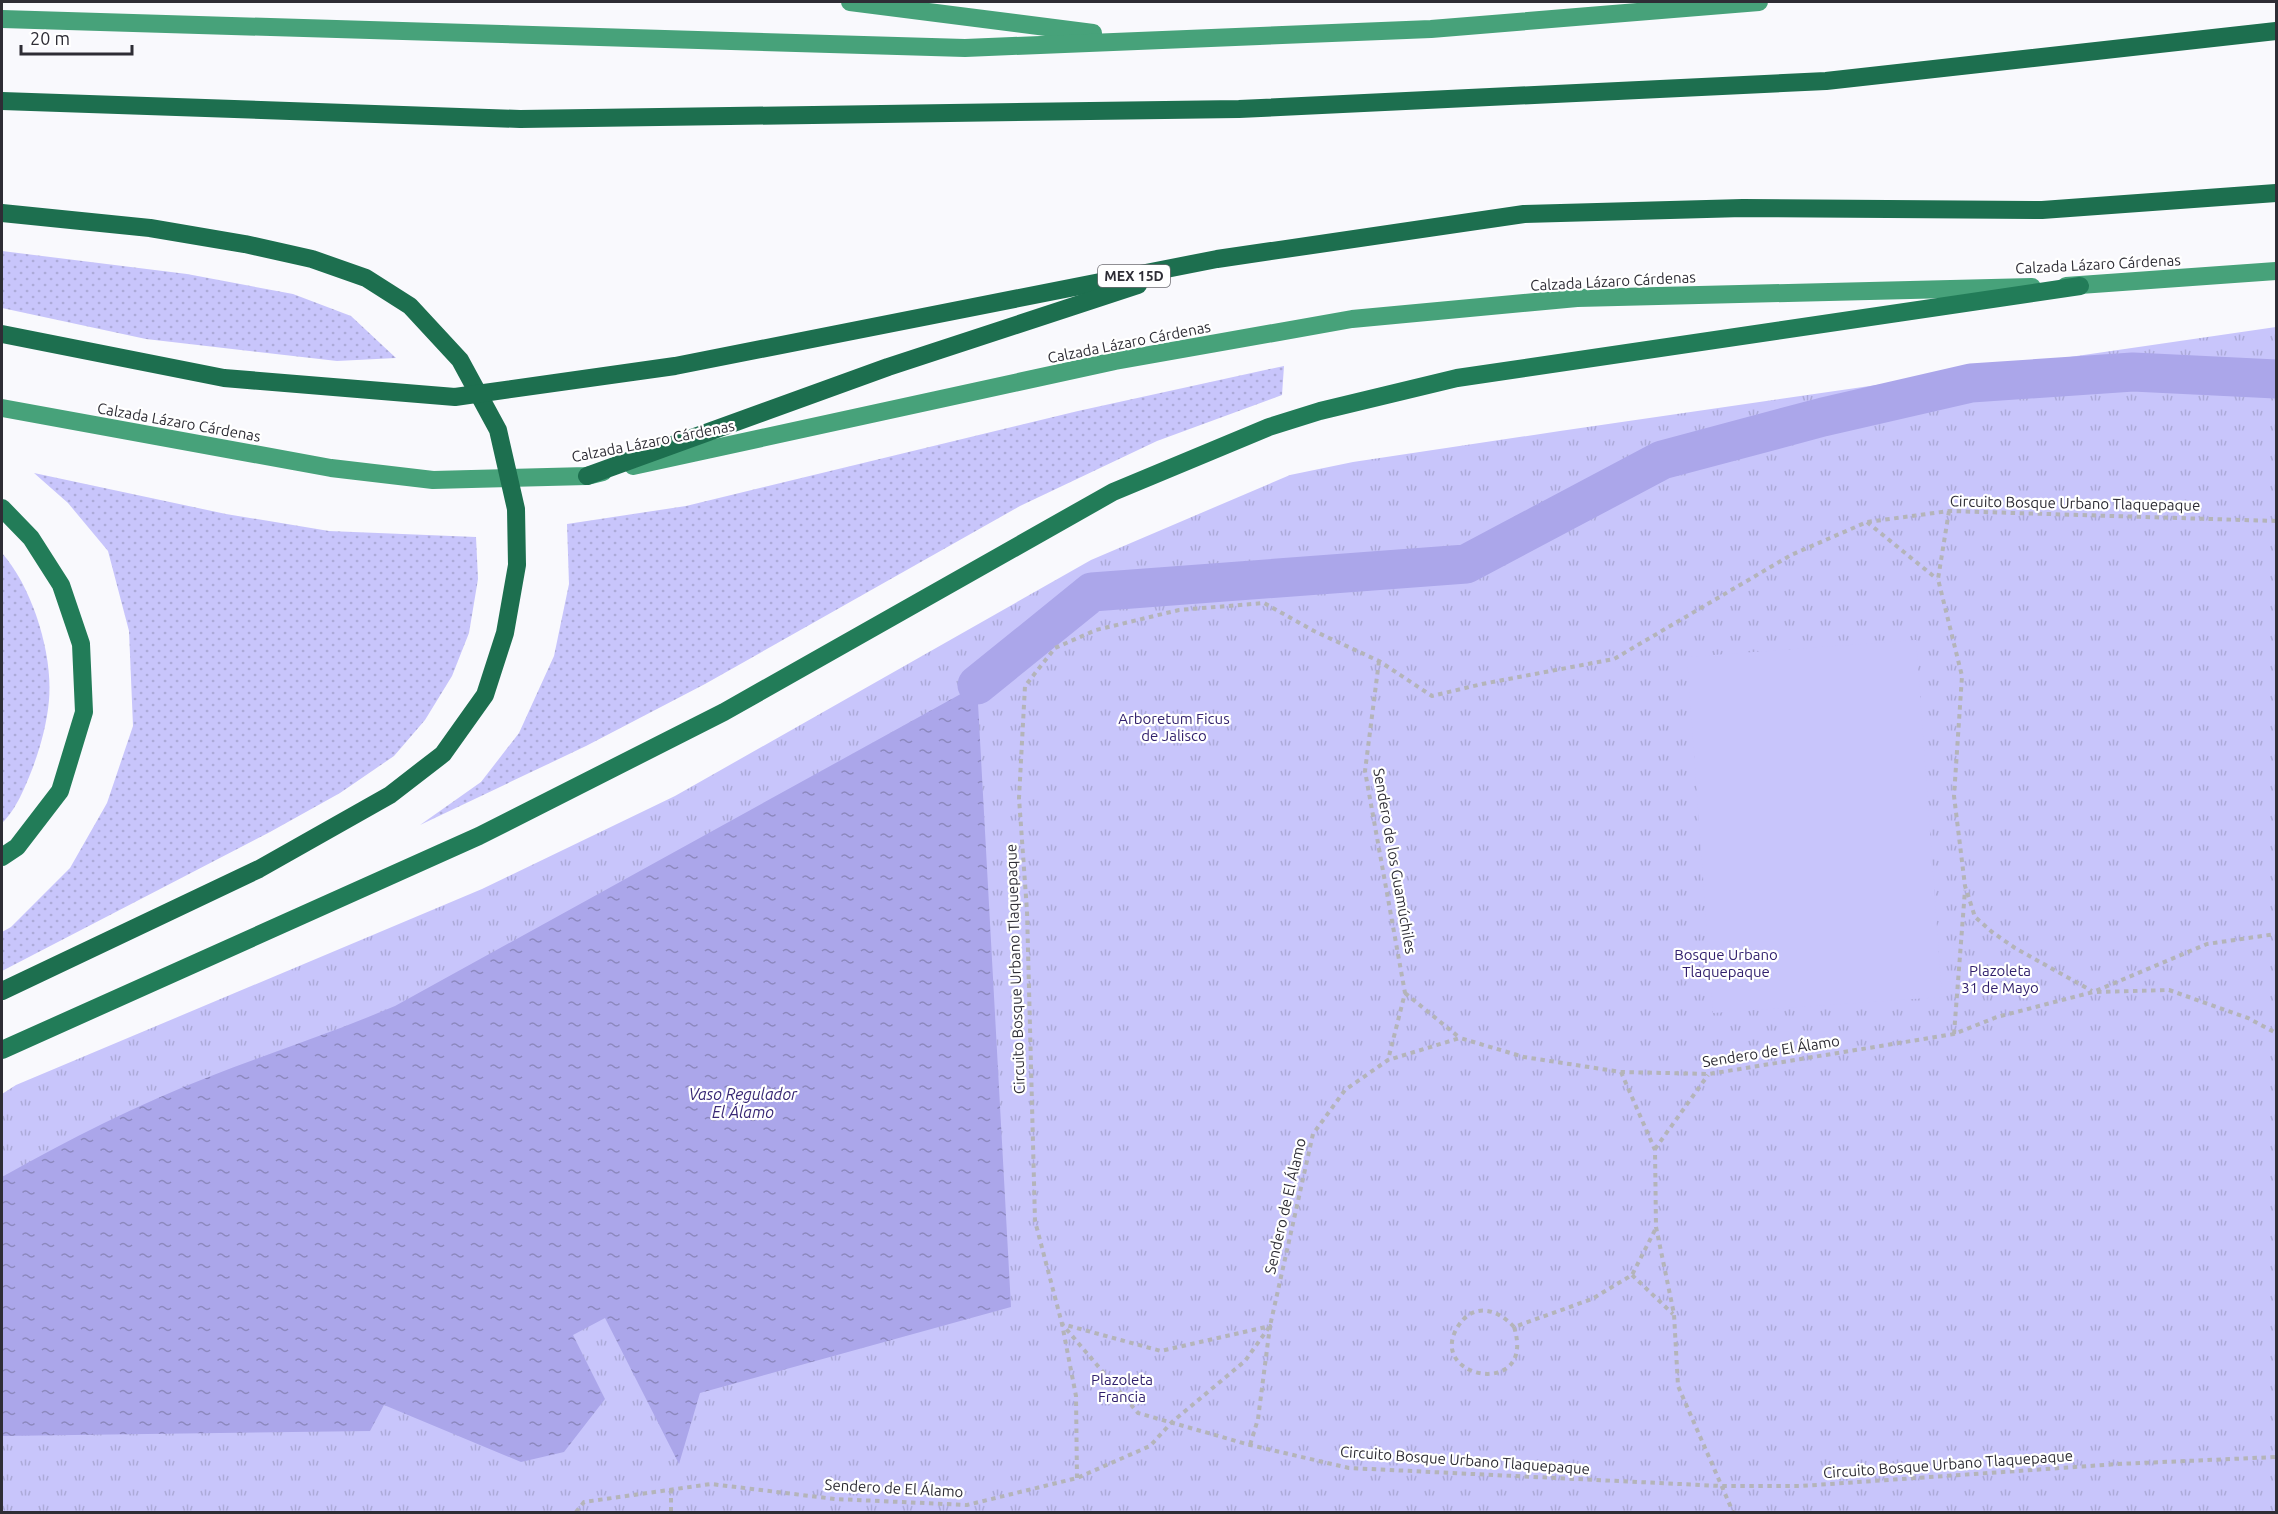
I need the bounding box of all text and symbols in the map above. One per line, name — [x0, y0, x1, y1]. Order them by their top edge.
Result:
scale bar — [21, 18, 132, 56]
text: 20 m — [30, 28, 70, 48]
street label: Calzada Lázaro Cárdenas — [2015, 251, 2181, 277]
road number: MEX 15D — [1098, 265, 1170, 287]
street label: Calzada Lázaro Cárdenas — [1530, 268, 1696, 294]
street label: Calzada Lázaro Cárdenas — [1046, 318, 1212, 366]
street label: Calzada Lázaro Cárdenas — [96, 399, 262, 445]
street label: Calzada Lázaro Cárdenas — [570, 417, 736, 465]
street label: Circuito Bosque Urbano Tlaquepaque — [1950, 492, 2200, 514]
park label: Arboretum Ficus de Jalisco — [1118, 710, 1230, 744]
street label: Sendero de los Guamúchiles — [1370, 767, 1420, 955]
street label: Circuito Bosque Urbano Tlaquepaque — [1002, 843, 1028, 1095]
park label: Bosque Urbano Tlaquepaque — [1674, 946, 1778, 980]
park label: Plazoleta 31 de Mayo — [1961, 962, 2039, 996]
street label: Sendero de El Álamo — [1701, 1032, 1841, 1070]
water label: Vaso Regulador El Álamo — [689, 1085, 798, 1121]
street label: Sendero de El Álamo — [1261, 1136, 1309, 1276]
park label: Plazoleta Francia — [1091, 1371, 1153, 1405]
street label: Circuito Bosque Urbano Tlaquepaque — [1339, 1443, 1591, 1477]
street label: Circuito Bosque Urbano Tlaquepaque — [1822, 1447, 2074, 1481]
street label: Sendero de El Álamo — [824, 1476, 964, 1500]

